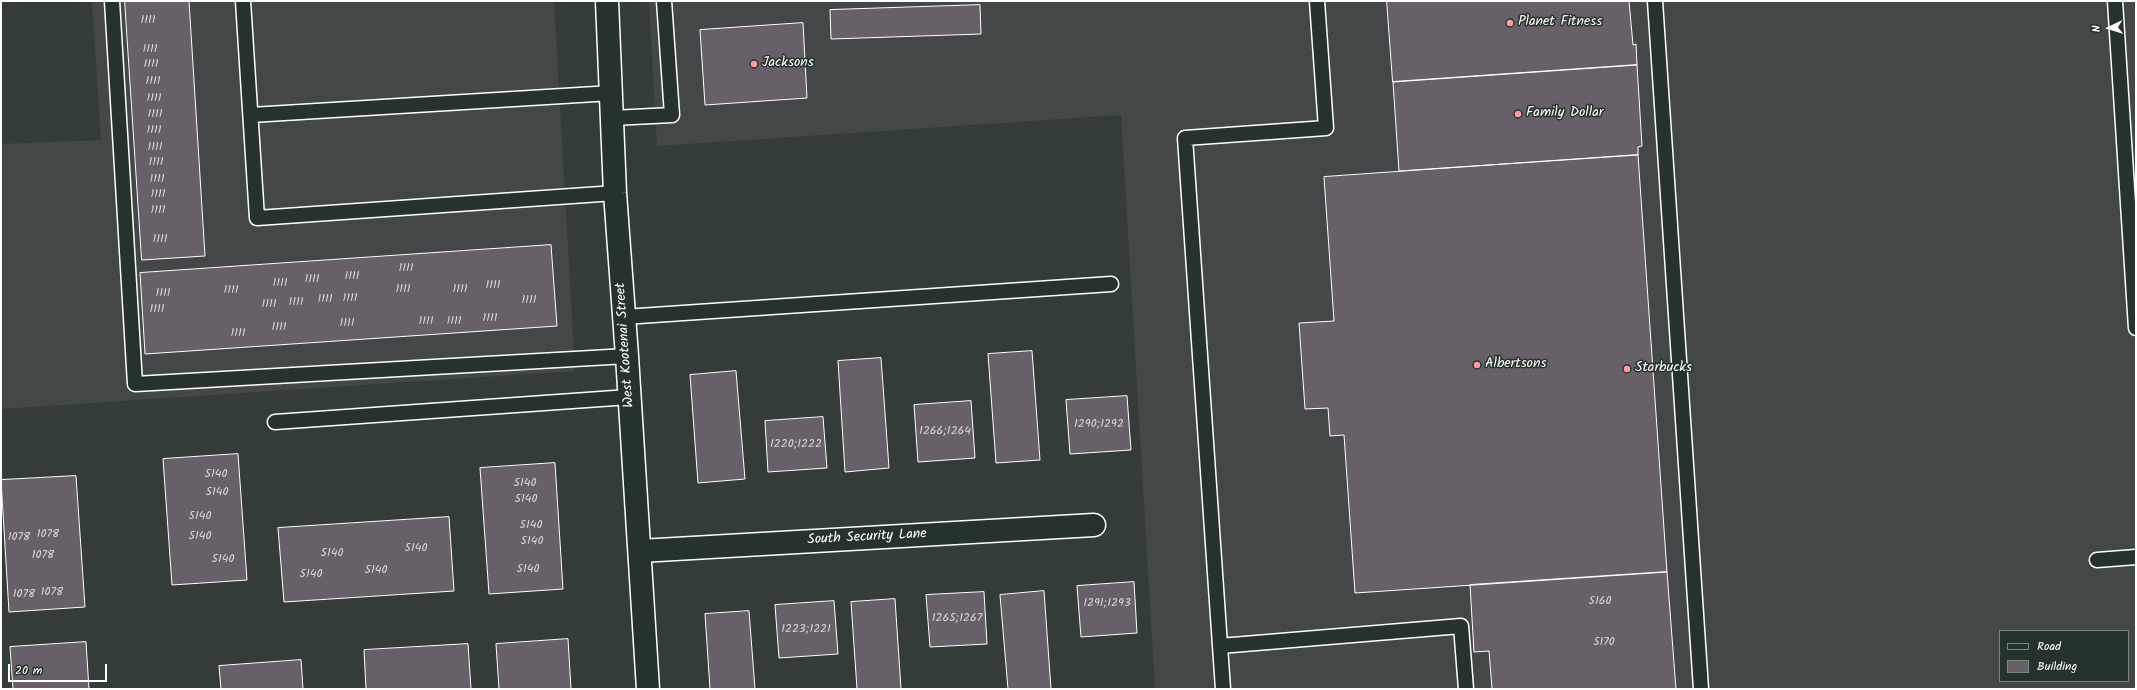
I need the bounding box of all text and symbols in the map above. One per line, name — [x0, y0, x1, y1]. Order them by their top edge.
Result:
north arrow — [2089, 8, 2129, 48]
house number: 1111 — [140, 14, 156, 28]
place label: Planet Fitness — [1518, 15, 1602, 31]
marker: Planet Fitness — [1505, 18, 1515, 28]
text: N — [2088, 25, 2106, 33]
house number: 1111 — [142, 43, 158, 57]
place label: Jacksons — [762, 56, 814, 72]
house number: 1111 — [143, 58, 159, 72]
marker: Jacksons — [749, 59, 759, 69]
house number: 1111 — [145, 75, 161, 89]
house number: 1111 — [146, 92, 162, 106]
place label: Family Dollar — [1526, 106, 1603, 122]
house number: 1111 — [147, 108, 163, 122]
marker: Family Dollar — [1513, 109, 1523, 119]
house number: 1111 — [146, 124, 162, 138]
house number: 1111 — [147, 141, 163, 155]
house number: 1111 — [148, 156, 164, 170]
house number: 1111 — [149, 173, 165, 187]
house number: 1111 — [150, 188, 166, 202]
house number: 1111 — [150, 204, 166, 218]
house number: 1111 — [152, 233, 168, 247]
house number: 1111 — [398, 262, 414, 276]
house number: 1111 — [344, 270, 360, 284]
house number: 1111 — [304, 273, 320, 287]
house number: 1111 — [272, 277, 288, 291]
house number: 1111 — [485, 279, 501, 293]
street label: West Kootenai Street — [613, 282, 639, 408]
house number: 1111 — [395, 283, 411, 297]
house number: 1111 — [452, 283, 468, 297]
house number: 1111 — [223, 284, 239, 298]
house number: 1111 — [155, 287, 171, 301]
house number: 1111 — [342, 292, 358, 306]
house number: 1111 — [317, 293, 333, 307]
house number: 1111 — [521, 294, 537, 308]
house number: 1111 — [288, 296, 304, 310]
house number: 1111 — [261, 298, 277, 312]
house number: 1111 — [149, 303, 165, 317]
house number: 1111 — [482, 312, 498, 326]
house number: 1111 — [418, 315, 434, 329]
house number: 1111 — [446, 315, 462, 329]
house number: 1111 — [339, 317, 355, 331]
house number: 1111 — [271, 321, 287, 335]
house number: 1111 — [230, 327, 246, 341]
place label: Albertsons — [1485, 357, 1546, 373]
marker: Albertsons — [1472, 360, 1482, 370]
place label: Starbucks — [1635, 361, 1692, 377]
marker: Starbucks — [1622, 364, 1632, 374]
house number: 1290;1292 — [1074, 418, 1124, 432]
house number: 1266;1264 — [919, 425, 971, 439]
house number: 1220;1222 — [770, 438, 822, 452]
house number: 5140 — [205, 468, 227, 482]
house number: 5140 — [514, 477, 536, 491]
house number: 5140 — [206, 486, 228, 500]
house number: 5140 — [515, 493, 537, 507]
house number: 5140 — [189, 510, 211, 524]
house number: 5140 — [520, 519, 542, 533]
street label: South Security Lane — [807, 526, 927, 550]
house number: 1078 — [37, 528, 59, 542]
house number: 5140 — [189, 530, 211, 544]
house number: 1078 — [8, 531, 30, 545]
house number: 5140 — [521, 535, 543, 549]
house number: 5140 — [405, 542, 427, 556]
house number: 5140 — [321, 547, 343, 561]
house number: 1078 — [32, 549, 54, 563]
house number: 5140 — [212, 553, 234, 567]
house number: 5140 — [517, 563, 539, 577]
house number: 5140 — [365, 564, 387, 578]
house number: 5140 — [300, 568, 322, 582]
house number: 1078 — [41, 586, 63, 600]
house number: 1078 — [13, 588, 35, 602]
house number: 5160 — [1589, 595, 1611, 609]
house number: 1291;1293 — [1083, 597, 1131, 611]
house number: 1265;1267 — [932, 612, 982, 626]
house number: 1223;1221 — [781, 623, 831, 637]
legend — [1999, 630, 2129, 682]
house number: 5170 — [1593, 636, 1615, 650]
text: Road — [2037, 637, 2061, 656]
scale bar — [10, 656, 109, 682]
text: Building — [2037, 657, 2077, 676]
text: 20 m — [15, 661, 42, 680]

